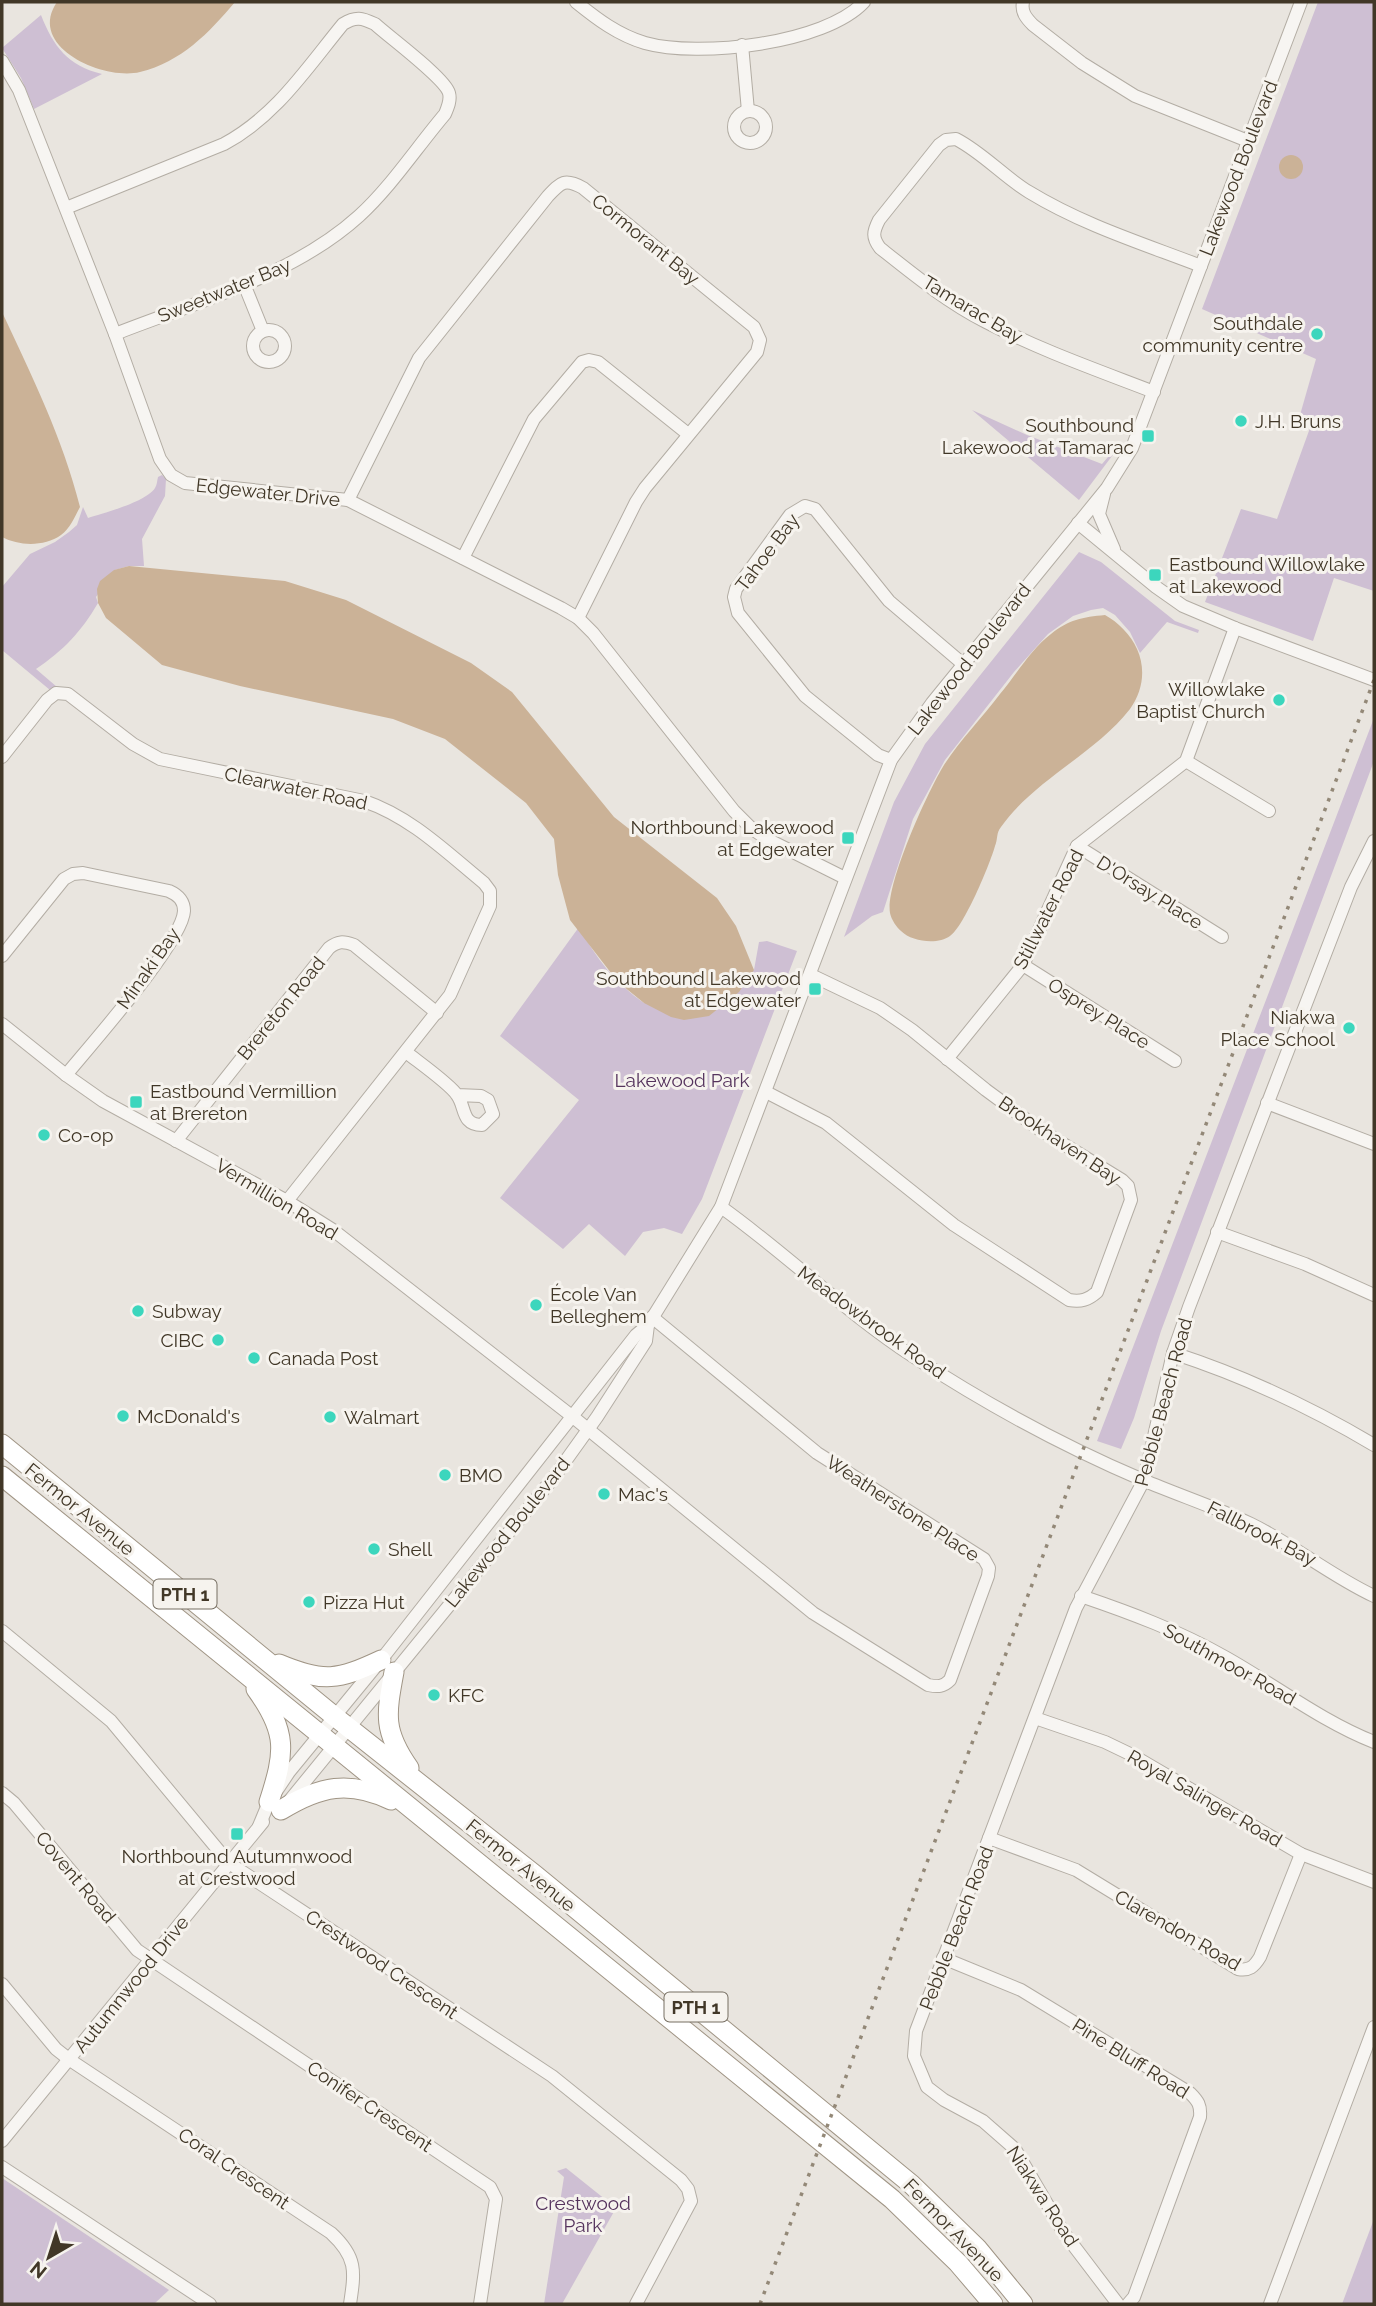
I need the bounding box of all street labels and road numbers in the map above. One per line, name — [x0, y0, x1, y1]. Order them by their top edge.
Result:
street label: Lakewood Boulevard — [1194, 77, 1282, 259]
street label: Cormorant Bay — [588, 189, 704, 289]
street label: Sweetwater Bay — [154, 253, 294, 327]
street label: Tamarac Bay — [919, 270, 1027, 348]
street label: Edgewater Drive — [195, 473, 341, 511]
street label: Tahoe Bay — [731, 509, 803, 595]
street label: Lakewood Boulevard — [903, 579, 1035, 739]
street label: Clearwater Road — [222, 762, 370, 814]
street label: Stillwater Road — [1008, 845, 1088, 973]
street label: D'Orsay Place — [1093, 851, 1207, 933]
street label: Minaki Bay — [112, 923, 184, 1013]
street label: Brereton Road — [233, 952, 329, 1064]
street label: Osprey Place — [1044, 973, 1154, 1053]
street label: Brookhaven Bay — [995, 1091, 1125, 1189]
street label: Vermillion Road — [212, 1154, 342, 1244]
street label: Meadowbrook Road — [794, 1261, 950, 1383]
street label: Pebble Beach Road — [1130, 1315, 1196, 1489]
street label: Weatherstone Place — [822, 1450, 984, 1566]
street label: Lakewood Boulevard — [440, 1453, 574, 1611]
street label: Fermor Avenue — [21, 1458, 139, 1560]
street label: Fallbrook Bay — [1204, 1496, 1320, 1570]
road number: PTH 1 — [154, 1580, 216, 1609]
street label: Southmoor Road — [1160, 1618, 1300, 1710]
street label: Royal Salinger Road — [1124, 1745, 1286, 1851]
street label: Fermor Avenue — [462, 1814, 580, 1916]
street label: Covent Road — [31, 1827, 121, 1927]
street label: Pebble Beach Road — [915, 1843, 997, 2013]
street label: Clarendon Road — [1111, 1885, 1245, 1975]
street label: Crestwood Crescent — [302, 1905, 463, 2024]
street label: Autumnwood Drive — [69, 1911, 193, 2057]
road number: PTH 1 — [664, 1993, 728, 2022]
street label: Pine Bluff Road — [1069, 2013, 1193, 2103]
street label: Conifer Crescent — [303, 2056, 437, 2156]
street label: Coral Crescent — [174, 2123, 294, 2214]
street label: Niakwa Road — [1002, 2142, 1084, 2250]
street label: Fermor Avenue — [899, 2174, 1009, 2286]

